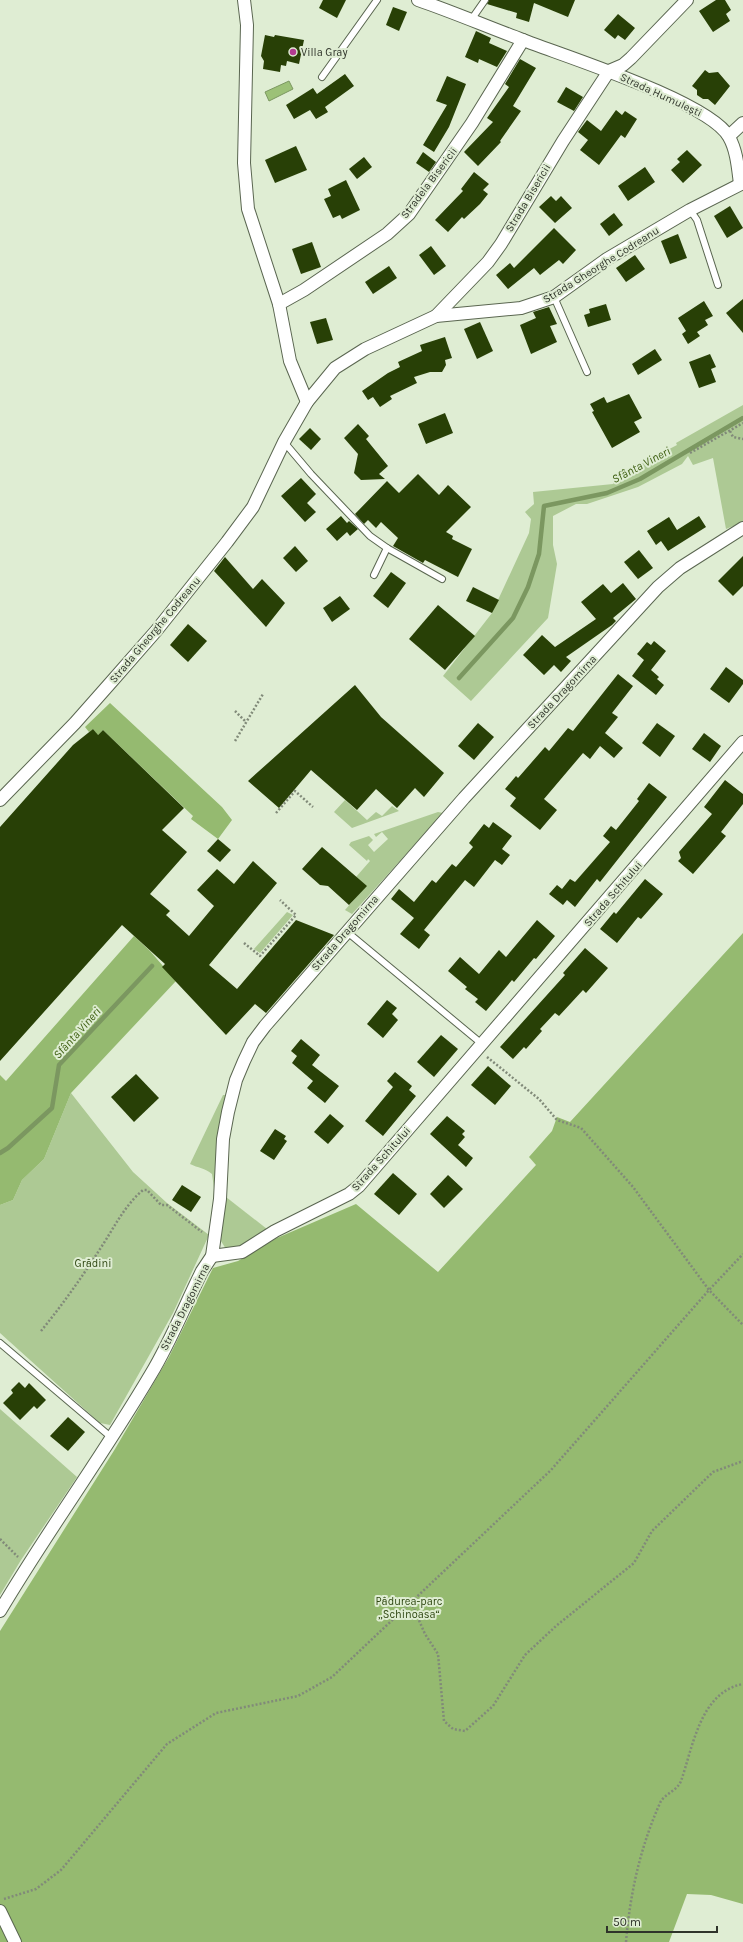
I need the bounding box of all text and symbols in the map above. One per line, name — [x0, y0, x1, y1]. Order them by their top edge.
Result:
place label: Villa Gray — [301, 46, 348, 59]
marker: Villa Gray — [288, 47, 298, 57]
street label: Strada Humulești — [618, 70, 704, 120]
street label: Stradela Bisericii — [398, 145, 460, 221]
street label: Strada Bisericii — [503, 162, 553, 234]
street label: Strada Gheorghe Codreanu — [540, 224, 662, 306]
water label: Sfânta Vineri — [609, 444, 673, 486]
street label: Strada Gheorghe Codreanu — [107, 574, 203, 686]
street label: Strada Dragomirna — [525, 653, 599, 731]
street label: Strada Schitului — [581, 859, 645, 929]
street label: Strada Dragomirna — [309, 893, 381, 973]
water label: Sfânta Vineri — [50, 1004, 104, 1062]
street label: Strada Schitului — [349, 1124, 413, 1194]
park label: Grădini — [75, 1257, 111, 1270]
street label: Strada Dragomirna — [157, 1261, 213, 1353]
park label: Pădurea-parc „Schinoasa“ — [376, 1595, 443, 1621]
scale bar — [607, 1908, 717, 1934]
text: 50 m — [613, 1915, 641, 1929]

